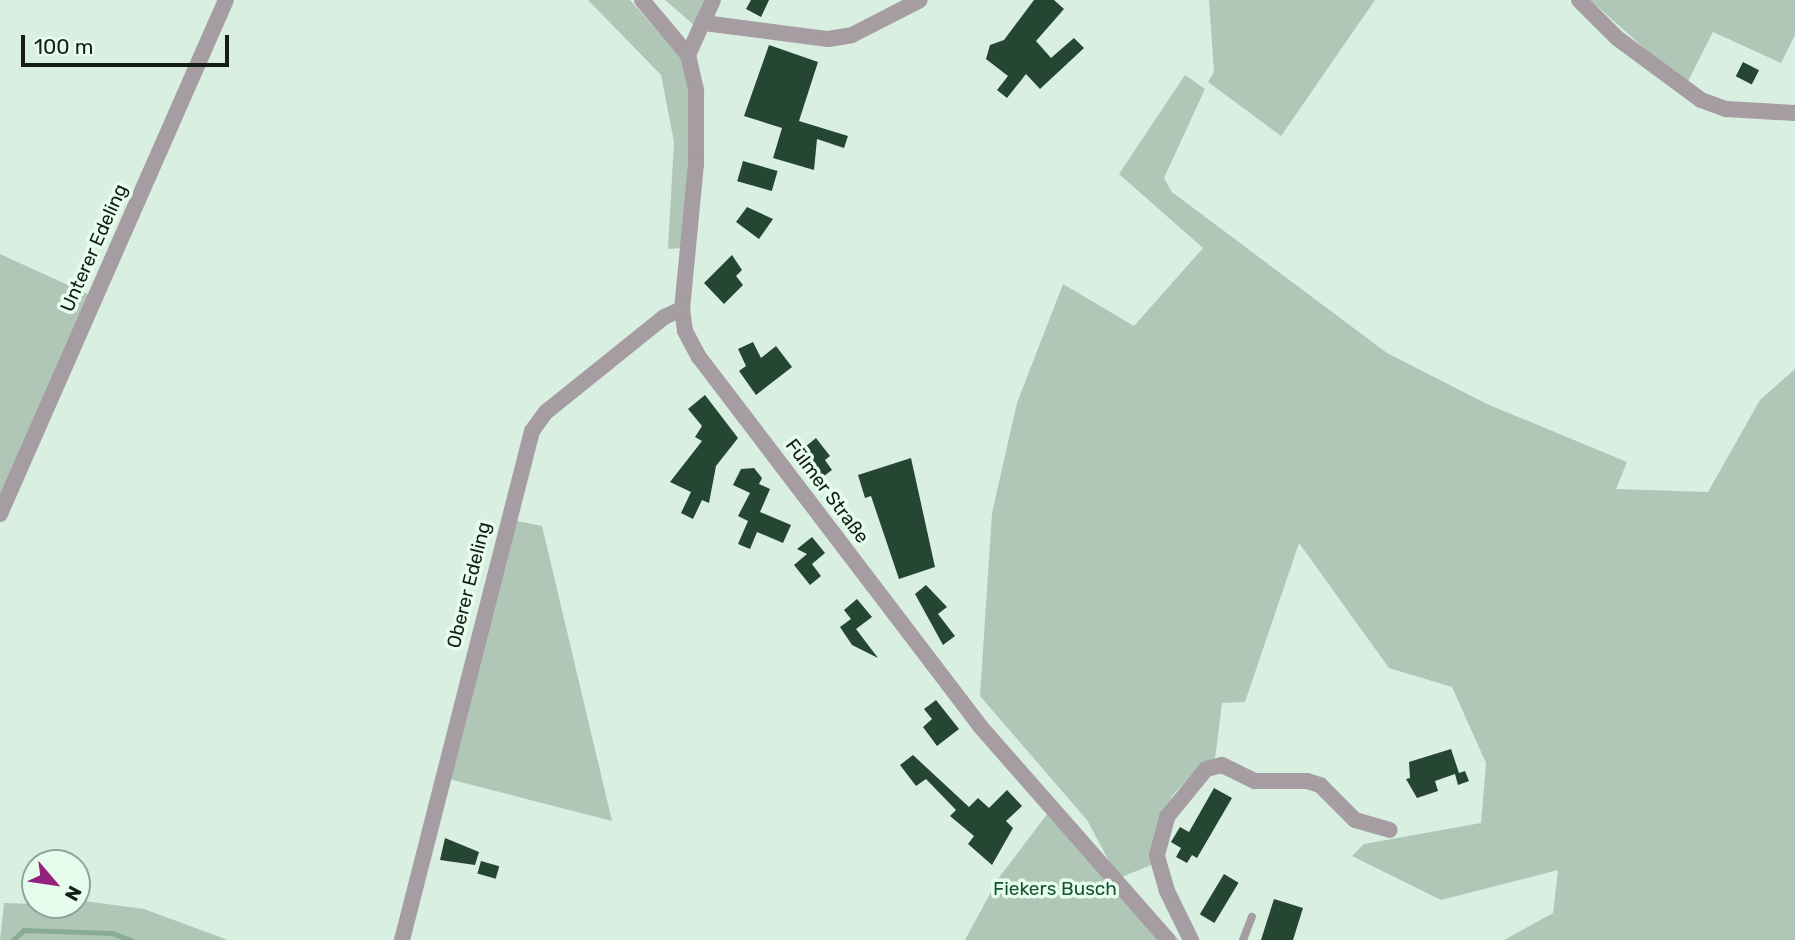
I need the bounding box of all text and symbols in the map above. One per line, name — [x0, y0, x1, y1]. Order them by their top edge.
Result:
scale bar — [24, 21, 233, 65]
text: 100 m — [34, 34, 93, 59]
street label: Unterer Edeling — [56, 180, 132, 316]
street label: Fülmer Straße — [780, 434, 874, 548]
street label: Oberer Edeling — [442, 519, 496, 651]
north arrow — [21, 849, 91, 919]
park label: Fiekers Busch — [993, 878, 1117, 900]
text: N — [60, 882, 86, 905]

